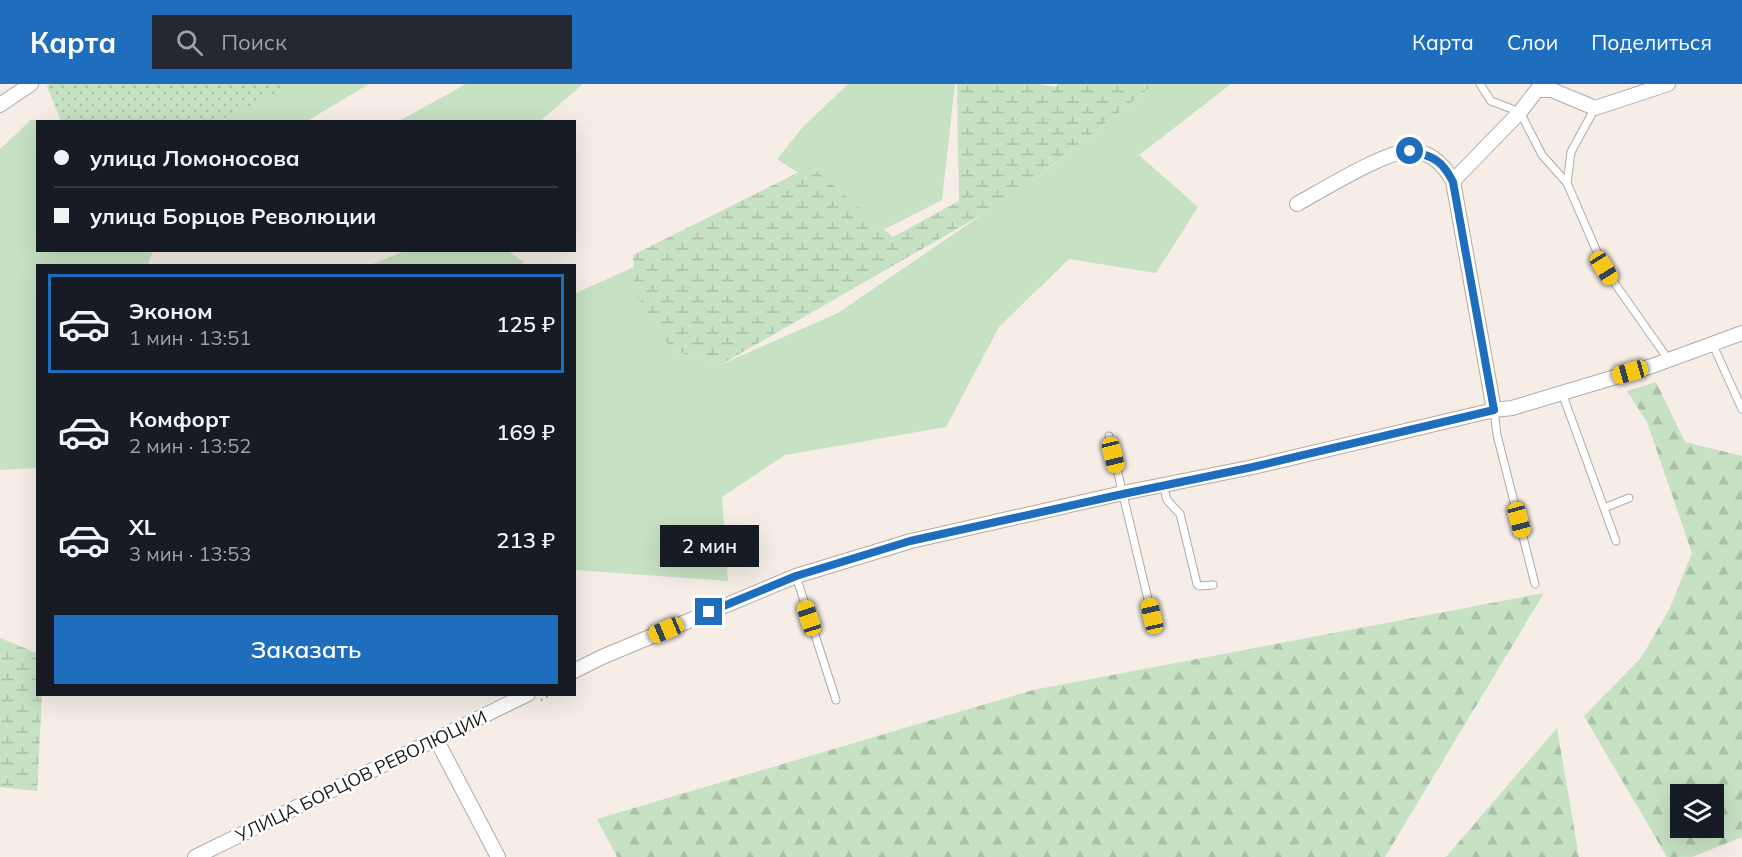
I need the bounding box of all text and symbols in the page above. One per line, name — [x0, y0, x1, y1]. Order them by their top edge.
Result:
search box — [152, 15, 572, 69]
text: Карта — [30, 25, 116, 60]
icon: search — [173, 26, 206, 59]
text: Поиск — [221, 28, 287, 56]
text: Карта — [1412, 29, 1474, 55]
text: Слои — [1507, 29, 1558, 55]
text: Поделиться — [1591, 29, 1712, 55]
route start — [1396, 137, 1423, 164]
text: улица Ломоносова — [90, 144, 300, 172]
text: улица Борцов Революции — [90, 202, 376, 230]
car — [1587, 248, 1621, 288]
icon: car — [57, 297, 111, 351]
text: Эконом — [129, 297, 213, 325]
text: 125 ₽ — [496, 310, 555, 338]
text: 1 мин · 13:51 — [129, 325, 251, 350]
car — [1610, 358, 1650, 386]
icon: car — [57, 405, 111, 459]
text: Комфорт — [129, 405, 230, 433]
text: 169 ₽ — [496, 418, 555, 446]
text: 2 мин · 13:52 — [129, 433, 251, 458]
car — [1100, 435, 1126, 475]
car — [1506, 500, 1532, 540]
icon: car — [57, 513, 111, 567]
text: XL — [129, 513, 156, 541]
callout: 2 мин — [660, 525, 758, 567]
text: 213 ₽ — [496, 526, 555, 554]
text: 2 мин — [682, 533, 737, 558]
text: 3 мин · 13:53 — [129, 541, 251, 566]
car — [1139, 596, 1165, 636]
route end — [695, 598, 722, 625]
car — [795, 598, 823, 638]
button: Заказать — [54, 615, 558, 684]
car — [646, 615, 686, 645]
street label: УЛИЦА БОРЦОВ РЕВОЛЮЦИИ — [231, 705, 490, 847]
map controls — [1670, 784, 1724, 838]
button: layers — [1670, 784, 1724, 838]

